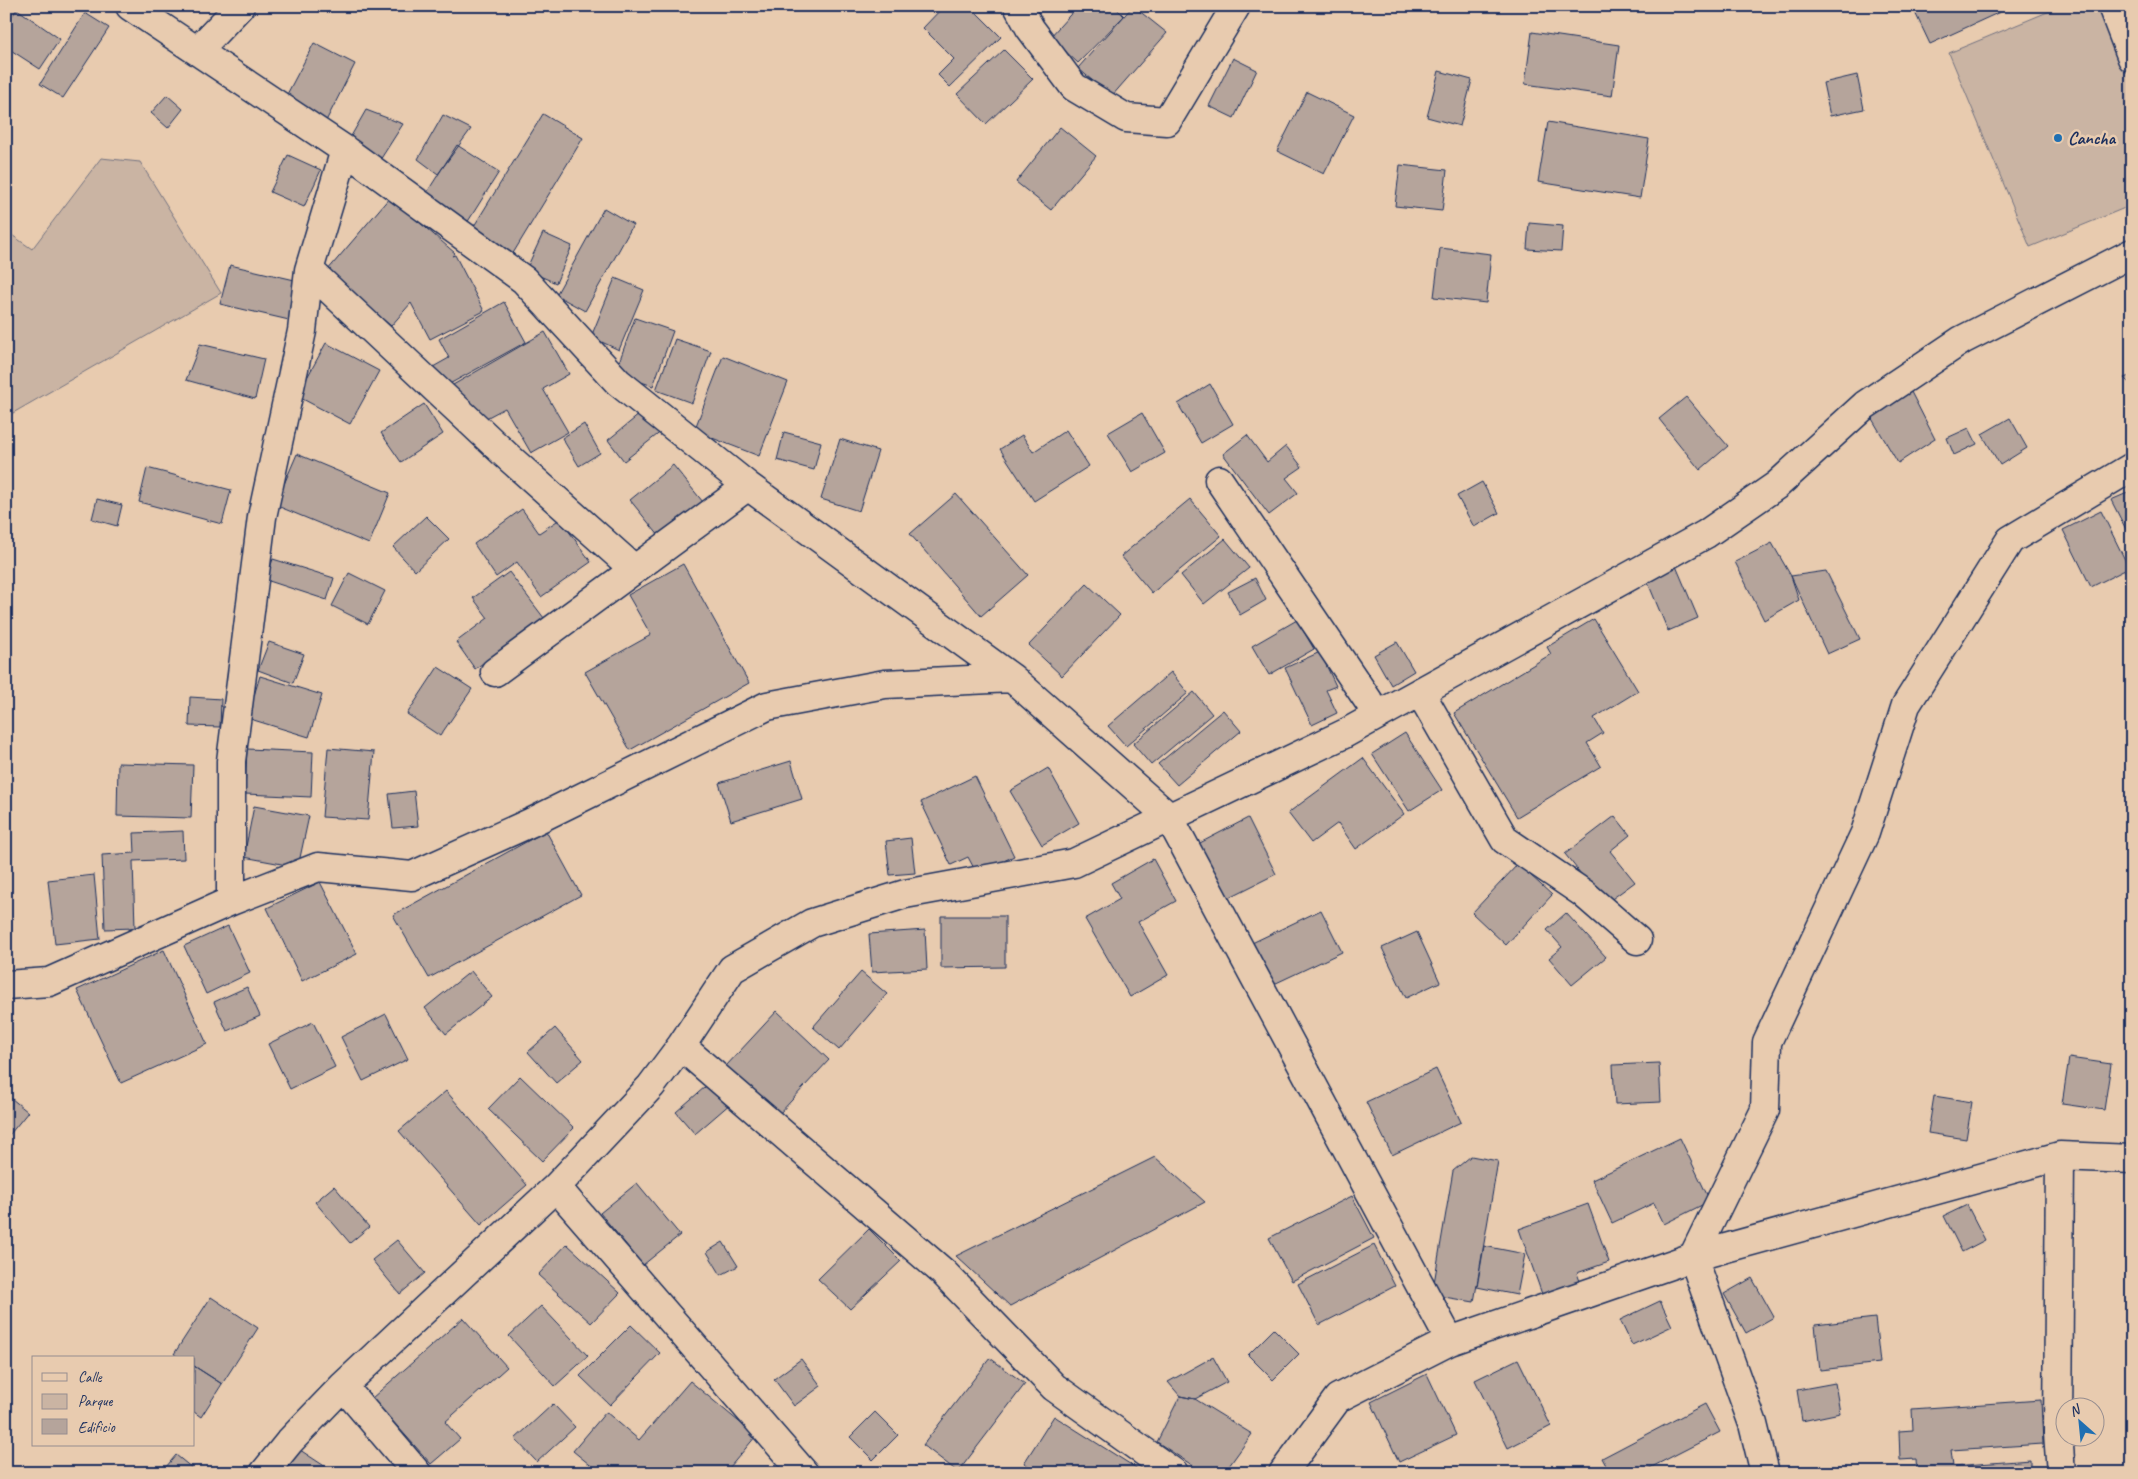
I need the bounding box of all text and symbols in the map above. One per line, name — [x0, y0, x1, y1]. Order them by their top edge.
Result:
place label: Cancha — [2068, 127, 2117, 149]
marker: Cancha — [2052, 132, 2064, 144]
legend — [32, 1356, 195, 1446]
text: Calle — [78, 1368, 103, 1387]
text: Parque — [78, 1392, 114, 1411]
north arrow — [2056, 1396, 2106, 1446]
text: N — [2067, 1400, 2084, 1420]
text: Edificio — [78, 1418, 116, 1437]

